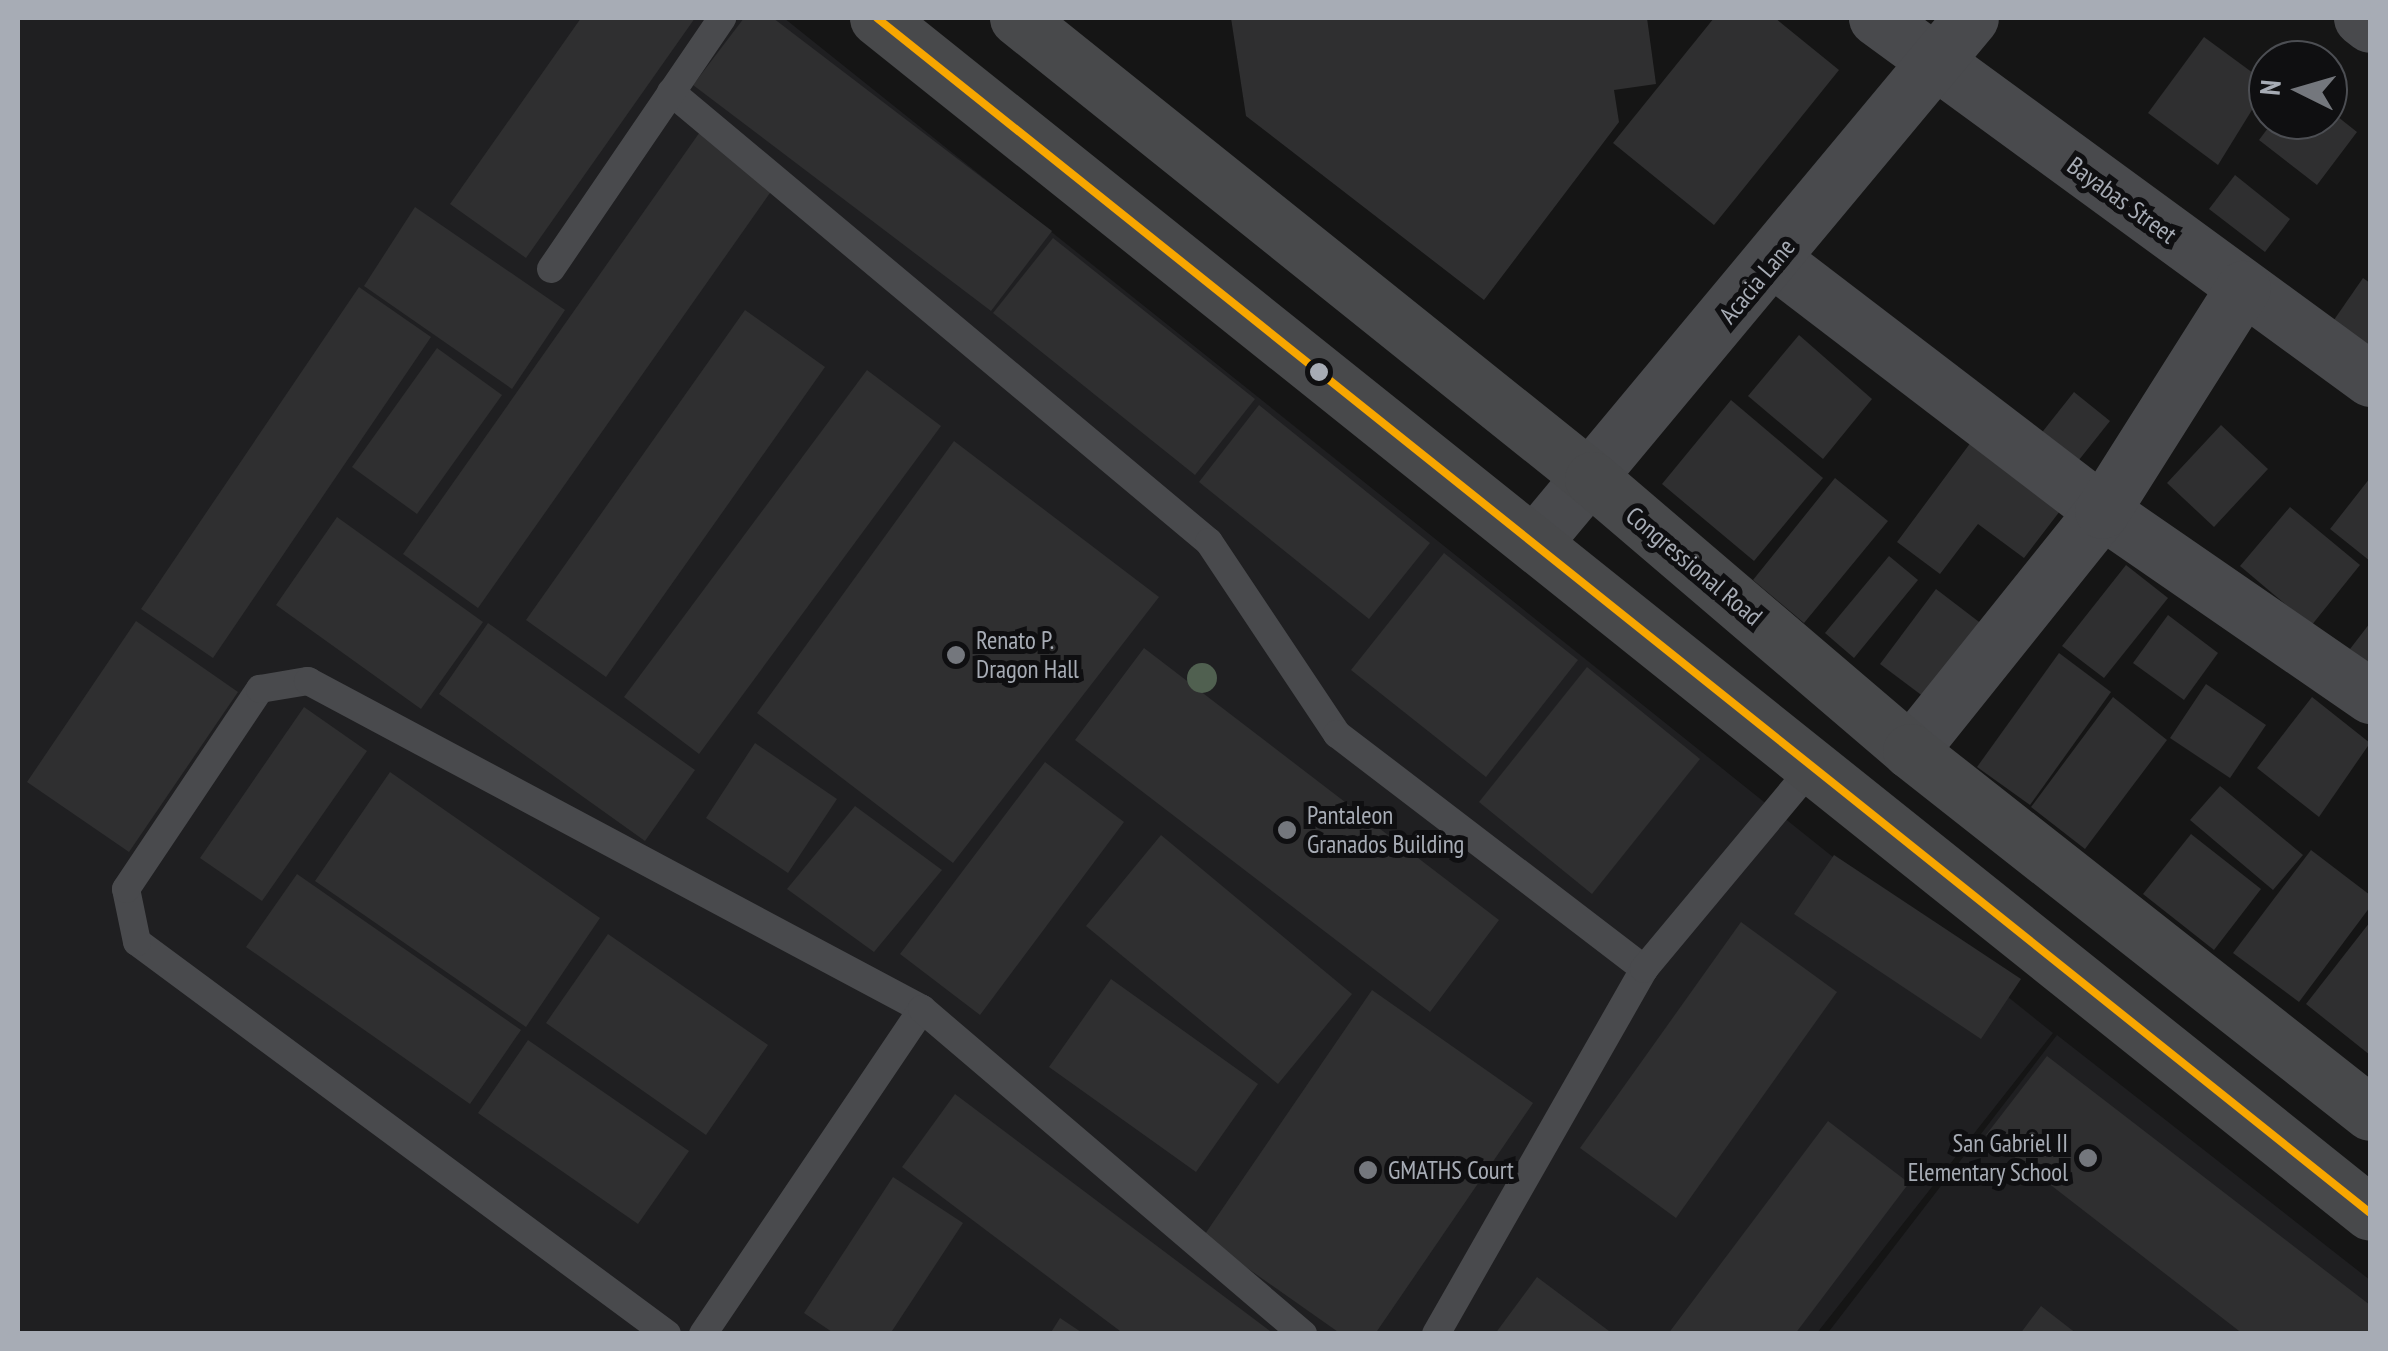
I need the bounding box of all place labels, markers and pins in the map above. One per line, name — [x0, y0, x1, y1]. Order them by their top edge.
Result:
unlabelled marker — [1309, 362, 1329, 382]
place label: Renato P. Dragon Hall — [976, 626, 1079, 685]
marker: Renato P. Dragon Hall — [945, 644, 967, 666]
place label: Pantaleon Granados Building — [1307, 801, 1464, 860]
marker: Pantaleon Granados Building — [1276, 819, 1298, 841]
place label: San Gabriel II Elementary School — [1907, 1129, 2068, 1188]
marker: San Gabriel II Elementary School — [2077, 1147, 2099, 1169]
place label: GMATHS Court — [1388, 1155, 1514, 1185]
marker: GMATHS Court — [1357, 1159, 1379, 1181]

